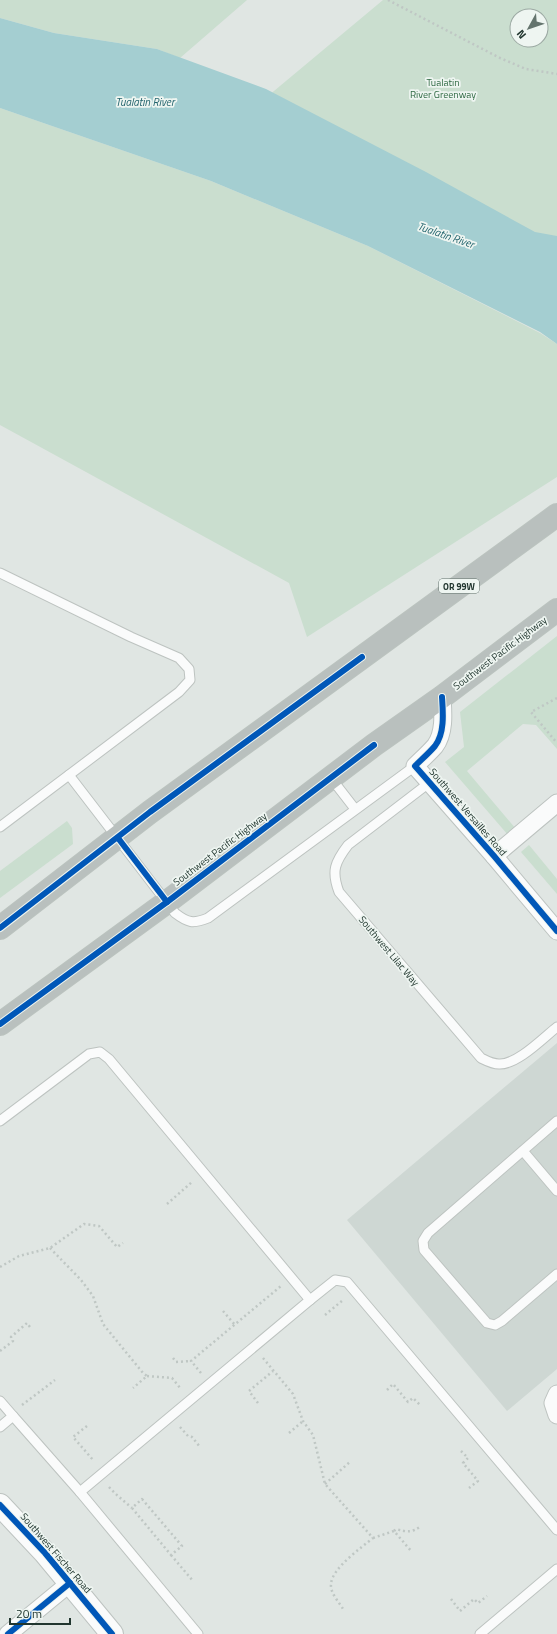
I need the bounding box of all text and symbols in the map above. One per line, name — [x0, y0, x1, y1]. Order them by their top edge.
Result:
north arrow — [509, 8, 549, 48]
text: N — [513, 26, 530, 42]
park label: Tualatin River Greenway — [410, 75, 476, 102]
water label: Tualatin River — [116, 94, 176, 110]
water label: Tualatin River — [416, 218, 478, 253]
road number: OR 99W — [439, 579, 479, 593]
street label: Southwest Pacific Highway — [450, 613, 550, 693]
street label: Southwest Versailles Road — [426, 765, 510, 859]
street label: Southwest Pacific Highway — [170, 809, 270, 889]
street label: Southwest Lilac Way — [355, 913, 423, 989]
street label: Southwest Fischer Road — [17, 1510, 95, 1596]
scale bar — [10, 1600, 70, 1626]
text: 20 m — [16, 1604, 42, 1623]

